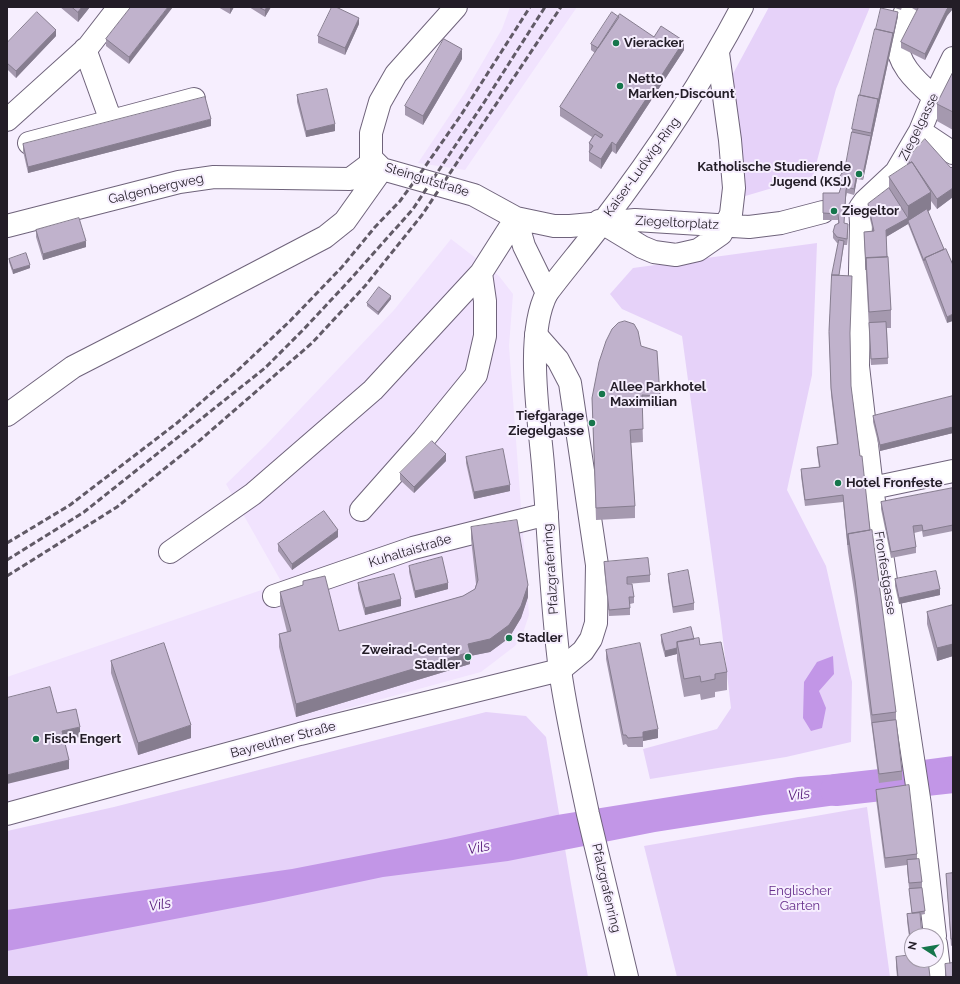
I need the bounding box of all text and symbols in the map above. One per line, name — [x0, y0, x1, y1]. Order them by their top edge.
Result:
place label: Vieracker — [624, 35, 683, 51]
marker: Vieracker — [611, 38, 621, 48]
place label: Netto Marken-Discount — [628, 71, 735, 102]
marker: Netto Marken-Discount — [615, 81, 625, 91]
street label: Ziegelgasse — [896, 91, 942, 163]
street label: Kaiser-Ludwig-Ring — [601, 114, 683, 220]
place label: Katholische Studierende Jugend (KSJ) — [697, 159, 851, 190]
street label: Steingutstraße — [383, 160, 471, 200]
marker: Katholische Studierende Jugend (KSJ) — [854, 169, 864, 179]
street label: Galgenbergweg — [107, 170, 205, 208]
place label: Ziegeltor — [842, 203, 899, 219]
marker: Ziegeltor — [829, 206, 839, 216]
street label: Ziegeltorplatz — [635, 213, 719, 233]
place label: Allee Parkhotel Maximilian — [610, 379, 706, 410]
marker: Allee Parkhotel Maximilian — [597, 389, 607, 399]
place label: Tiefgarage Ziegelgasse — [508, 408, 584, 439]
marker: Tiefgarage Ziegelgasse — [587, 418, 597, 428]
place label: Hotel Fronfeste — [846, 475, 943, 491]
marker: Hotel Fronfeste — [833, 478, 843, 488]
street label: Pfalzgrafenring — [540, 523, 562, 615]
street label: Fronfestgasse — [871, 530, 899, 616]
street label: Kuhaltaistraße — [367, 531, 453, 571]
place label: Stadler — [517, 630, 563, 646]
marker: Stadler — [504, 633, 514, 643]
place label: Zweirad-Center Stadler — [362, 642, 460, 673]
marker: Zweirad-Center Stadler — [463, 652, 473, 662]
street label: Bayreuther Straße — [229, 718, 337, 762]
place label: Fisch Engert — [44, 731, 121, 747]
marker: Fisch Engert — [31, 734, 41, 744]
water label: Vils — [787, 785, 811, 805]
water label: Vils — [466, 838, 492, 858]
street label: Pfalzgrafenring — [588, 842, 624, 934]
park label: Englischer Garten — [768, 883, 832, 914]
water label: Vils — [148, 895, 172, 915]
north arrow — [904, 928, 944, 968]
text: N — [906, 940, 920, 951]

